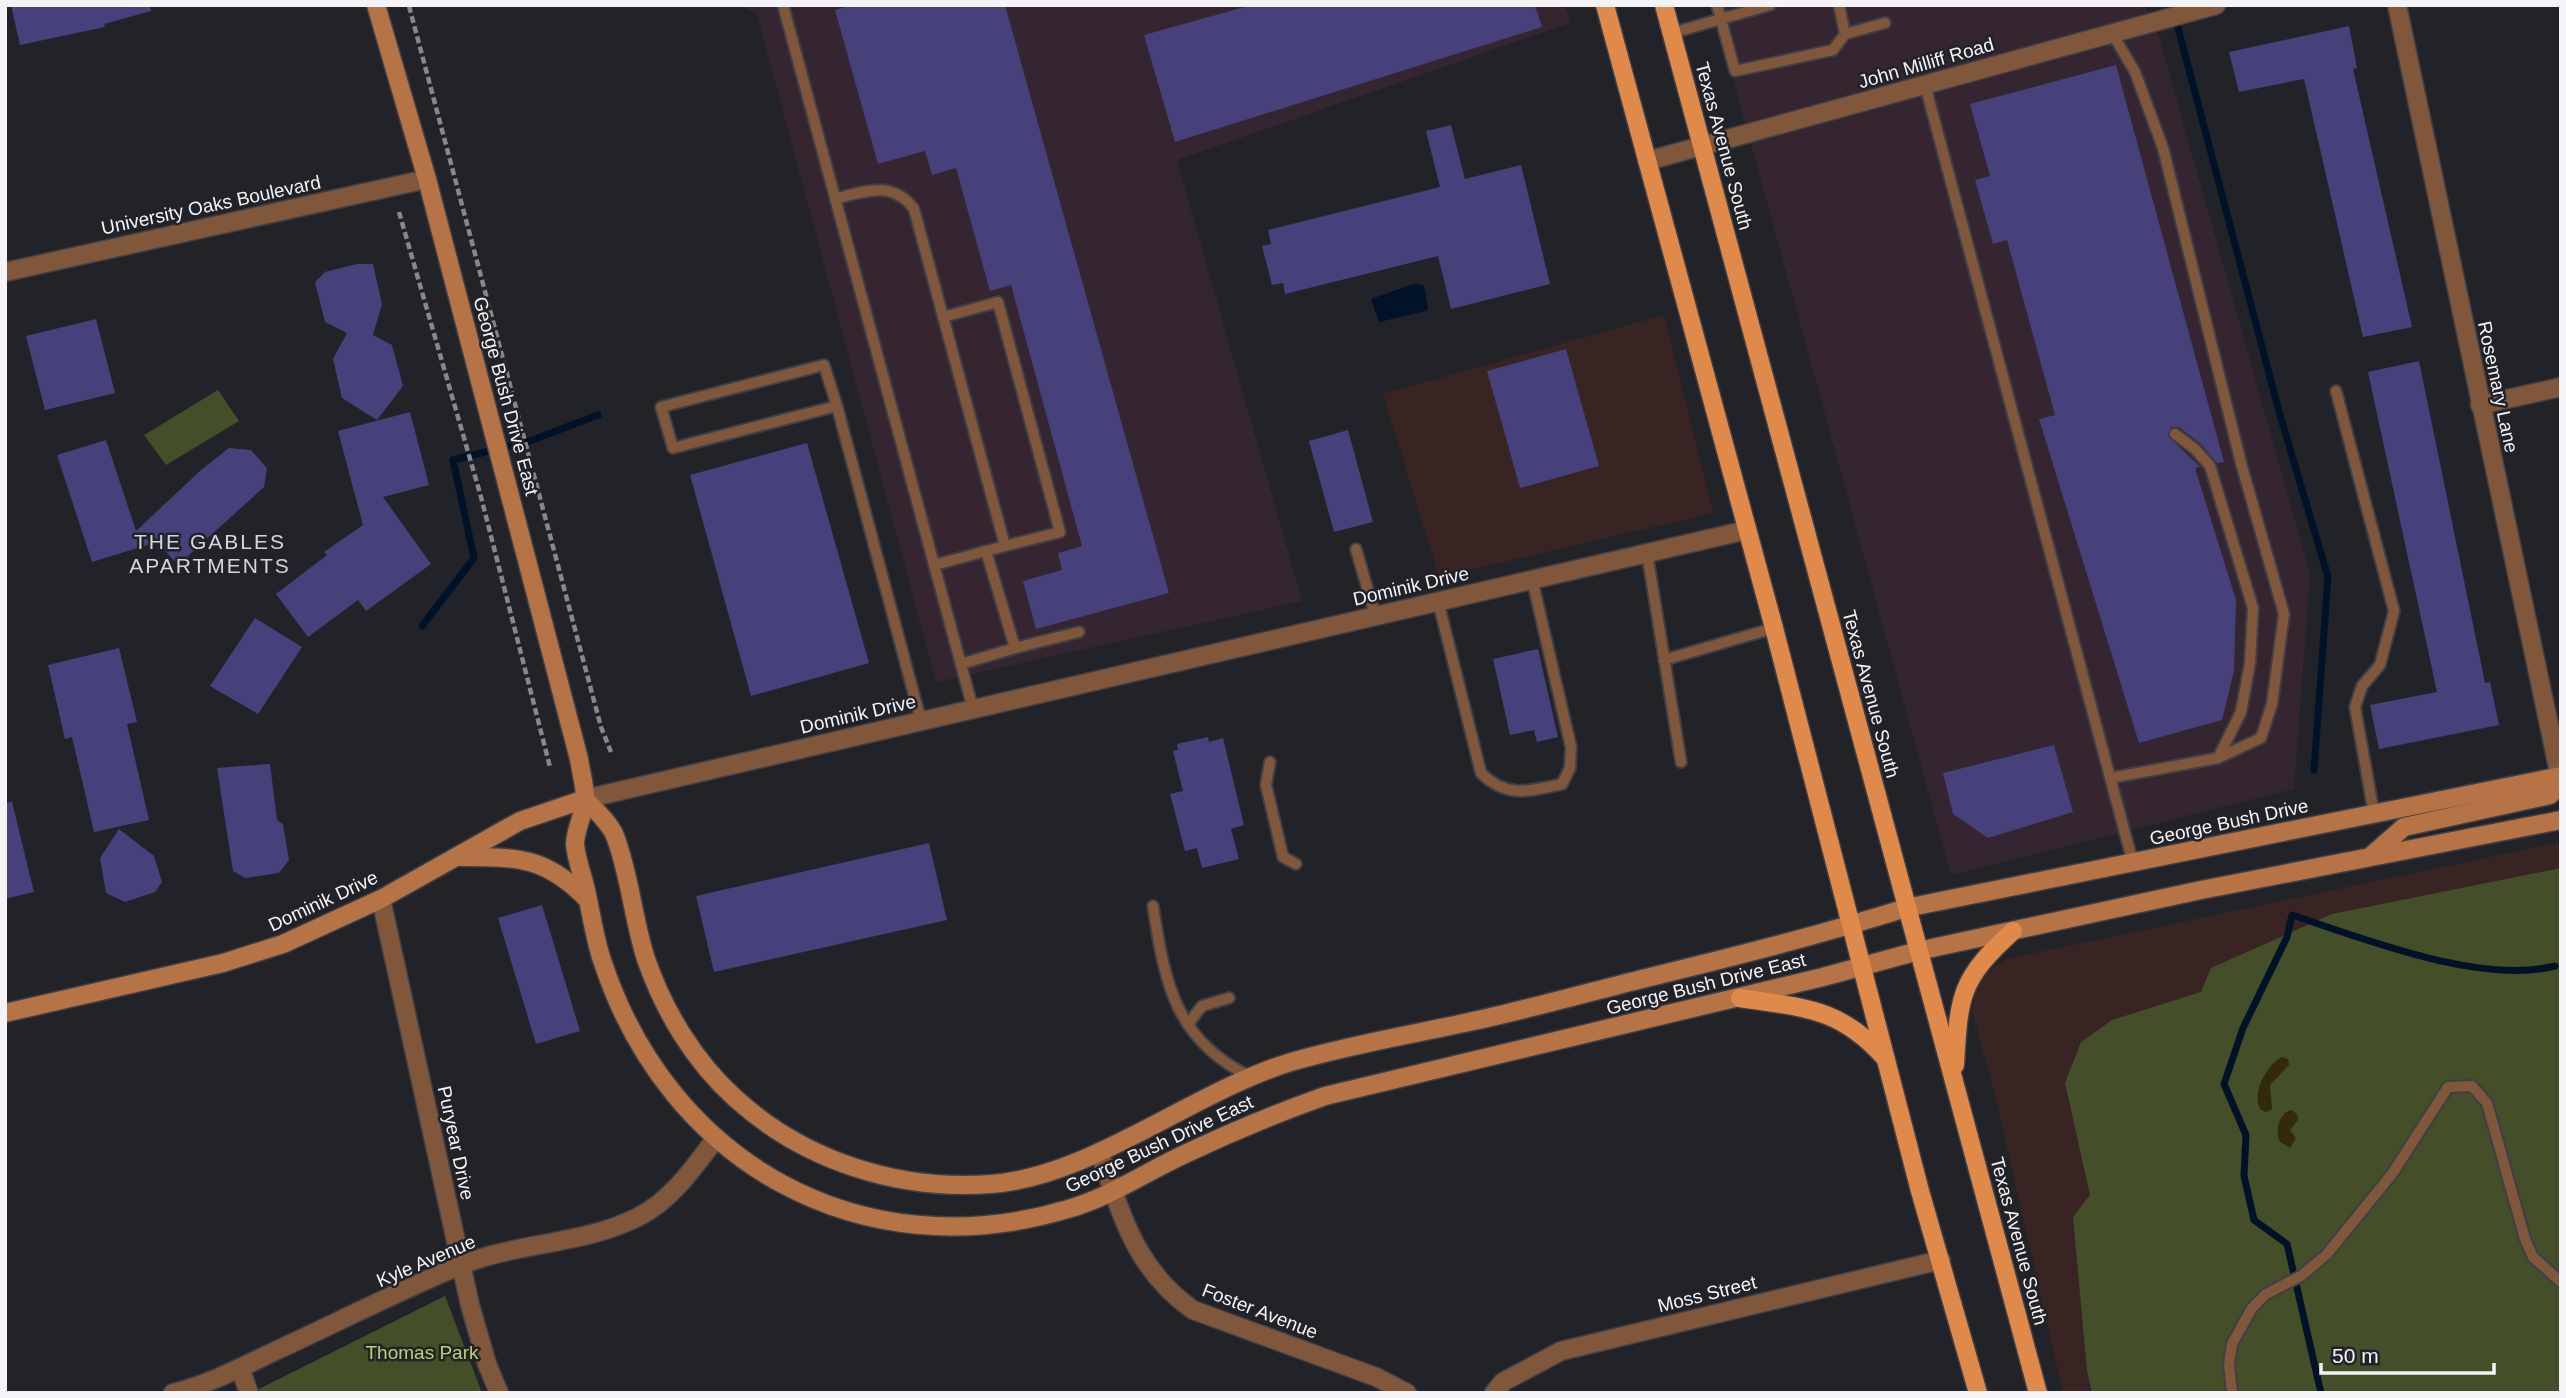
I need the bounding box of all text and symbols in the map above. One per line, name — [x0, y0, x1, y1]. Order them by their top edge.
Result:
street label: John Milliff Road — [1856, 34, 1996, 92]
street label: Texas Avenue South — [1691, 60, 1757, 232]
street label: University Oaks Boulevard — [99, 171, 323, 239]
street label: George Bush Drive East — [469, 294, 543, 498]
street label: Rosemary Lane — [2474, 319, 2522, 455]
district label: THE GABLES APARTMENTS — [129, 530, 291, 577]
street label: Dominik Drive — [1351, 562, 1471, 610]
street label: Texas Avenue South — [1838, 608, 1904, 780]
street label: Dominik Drive — [798, 690, 918, 738]
street label: George Bush Drive — [2148, 795, 2310, 849]
street label: Dominik Drive — [265, 866, 381, 936]
street label: George Bush Drive East — [1604, 949, 1809, 1019]
street label: Puryear Drive — [434, 1084, 478, 1202]
street label: George Bush Drive East — [1062, 1091, 1257, 1197]
street label: Texas Avenue South — [1986, 1155, 2052, 1327]
street label: Kyle Avenue — [373, 1231, 479, 1291]
street label: Moss Street — [1655, 1271, 1759, 1316]
street label: Foster Avenue — [1199, 1279, 1321, 1343]
scale bar — [2321, 1332, 2494, 1376]
park label: Thomas Park — [366, 1342, 479, 1363]
text: 50 m — [2332, 1344, 2379, 1367]

